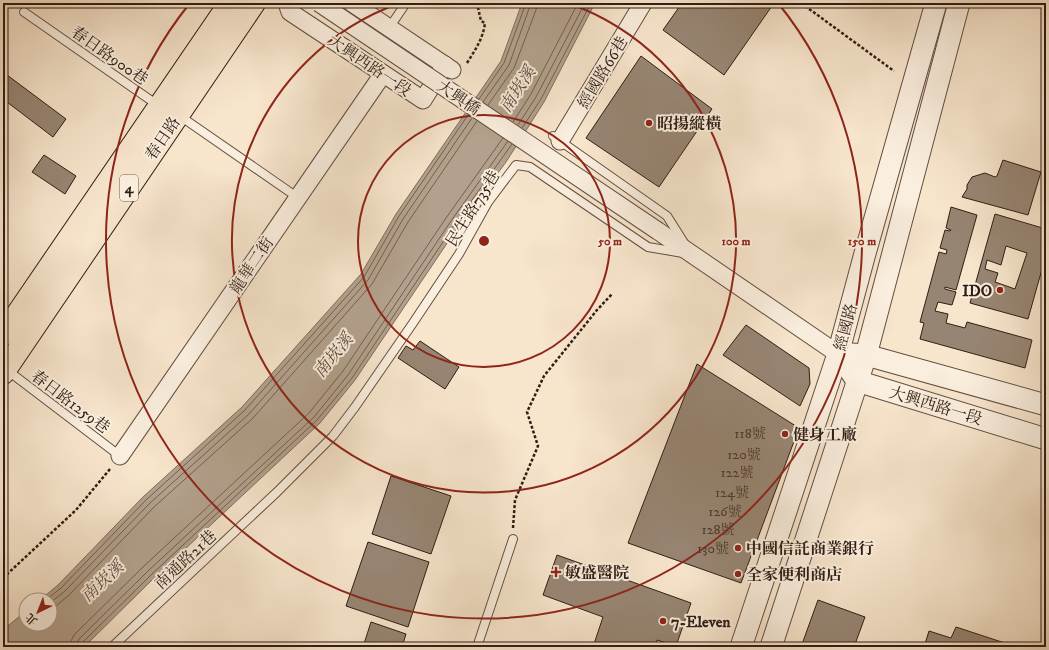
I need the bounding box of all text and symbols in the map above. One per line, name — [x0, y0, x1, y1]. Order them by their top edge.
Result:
street label: 春日路900巷 — [67, 22, 152, 90]
street label: 大興西路一段 — [324, 31, 415, 101]
street label: 經國路66巷 — [574, 33, 632, 112]
water label: 南崁溪 — [495, 60, 542, 117]
street label: 大興橋 — [433, 76, 484, 120]
street label: 春日路 — [141, 113, 185, 164]
place label: 昭揚縱橫 — [657, 114, 722, 134]
marker: 昭揚縱橫 — [644, 118, 654, 128]
street label: 民生路735巷 — [441, 167, 504, 250]
road number: 4 — [120, 175, 138, 201]
street label: 龍華二街 — [226, 233, 278, 298]
centre of rings — [477, 234, 491, 248]
text: 50 m — [597, 234, 622, 249]
text: 100 m — [722, 234, 750, 249]
text: 150 m — [848, 234, 876, 249]
place label: IDO — [962, 281, 992, 301]
marker: IDO — [995, 285, 1005, 295]
street label: 經國路 — [830, 301, 862, 353]
water label: 南崁溪 — [309, 327, 360, 382]
street label: 春日路1259巷 — [27, 366, 114, 438]
street label: 大興西路一段 — [887, 382, 985, 430]
house number: 118號 — [734, 425, 766, 443]
place label: 健身工廠 — [793, 425, 857, 445]
marker: 健身工廠 — [780, 429, 790, 439]
house number: 120號 — [727, 446, 761, 464]
house number: 122號 — [721, 464, 753, 482]
house number: 124號 — [715, 484, 749, 502]
house number: 126號 — [708, 503, 742, 521]
house number: 128號 — [701, 521, 735, 539]
street label: 南通路21巷 — [150, 526, 221, 594]
place label: 中國信託商業銀行 — [746, 539, 874, 559]
house number: 130號 — [697, 540, 729, 558]
marker: 中國信託商業銀行 — [733, 543, 743, 553]
water label: 南崁溪 — [77, 555, 130, 607]
place label: 敏盛醫院 — [565, 563, 629, 583]
place label: 全家便利商店 — [746, 565, 842, 585]
marker: 敏盛醫院 — [550, 566, 562, 578]
marker: 全家便利商店 — [733, 569, 743, 579]
north arrow — [18, 592, 58, 632]
text: 北 — [23, 610, 41, 627]
place label: 7-Eleven — [671, 612, 731, 632]
marker: 7-Eleven — [658, 616, 668, 626]

